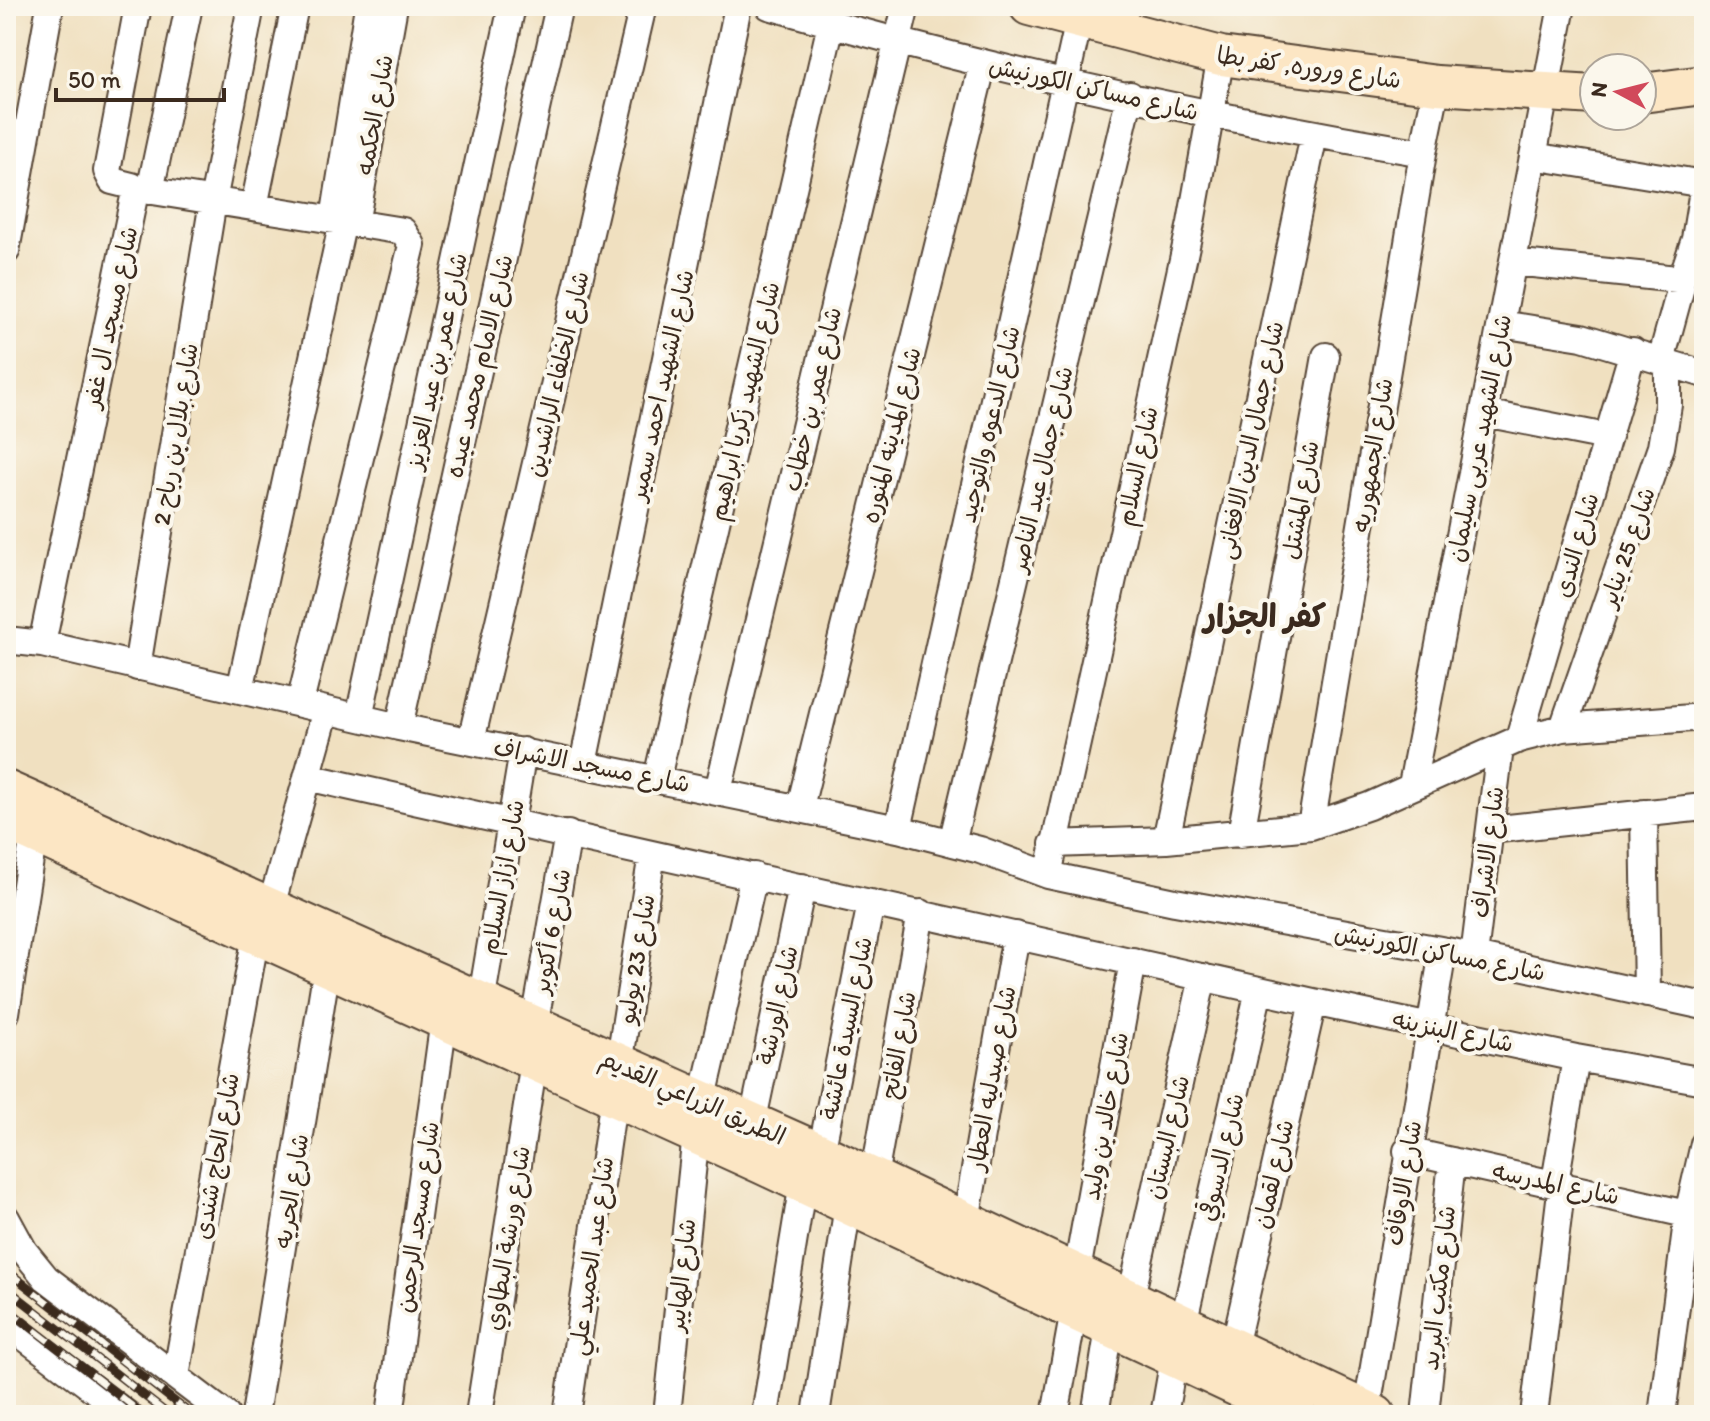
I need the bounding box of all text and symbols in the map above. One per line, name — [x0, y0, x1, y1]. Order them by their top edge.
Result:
street label: شارع وروره, كفر بطا — [1214, 40, 1403, 97]
street label: شارع مساكن الكورنيش — [986, 50, 1202, 129]
scale bar — [56, 52, 224, 102]
street label: شارع الحكمه — [349, 52, 402, 178]
north arrow — [1578, 52, 1658, 132]
text: 50 m — [68, 65, 121, 94]
text: N — [1584, 81, 1613, 99]
street label: شارع مسجد ال غفر — [76, 223, 146, 413]
street label: شارع عمر بن عبد العزيز — [398, 250, 476, 474]
street label: شارع الامام محمد عبده — [439, 251, 523, 482]
street label: شارع الشهيد احمد سمير — [622, 267, 703, 506]
street label: شارع الخلفاء الراشدين — [519, 268, 598, 480]
street label: شارع الشهيد زكريا ابراهيم — [702, 279, 789, 524]
street label: شارع عمر بن خطاب — [777, 304, 850, 495]
street label: شارع الشهيد عربى سليمان — [1441, 312, 1520, 565]
street label: شارع جمال الدين الافغانى — [1211, 318, 1292, 562]
street label: شارع الدعوه والتوحيد — [952, 323, 1029, 526]
street label: شارع بلال بن رباح 2 — [146, 341, 207, 528]
street label: شارع المدينه المنوره — [855, 344, 930, 527]
street label: شارع جمال عبد الناصر — [1003, 363, 1082, 577]
street label: شارع الجمهوريه — [1346, 376, 1401, 535]
street label: شارع السلام — [1110, 403, 1168, 529]
street label: شارع المشتل — [1275, 438, 1328, 562]
street label: شارع 25 يناير — [1592, 483, 1664, 614]
street label: شارع الندى — [1547, 489, 1608, 602]
district label: كفر الجزار — [1201, 597, 1326, 635]
street label: شارع مسجد الاشراف — [491, 732, 693, 801]
street label: شارع الاشراف — [1465, 785, 1512, 920]
street label: شارع ازاز السلام — [474, 797, 534, 958]
street label: شارع 6 أكتوبر — [525, 866, 579, 998]
street label: شارع 23 يوليو — [611, 892, 664, 1028]
street label: شارع مساكن الكورنيش — [1332, 917, 1548, 990]
street label: شارع السيدة عائشة — [814, 934, 881, 1123]
street label: شارع الورشة — [750, 943, 807, 1068]
street label: شارع صيدليه العطار — [960, 983, 1024, 1175]
street label: شارع الفاتح — [874, 989, 925, 1102]
street label: شارع البنزينه — [1389, 1004, 1516, 1061]
street label: شارع خالد بن وليد — [1076, 1030, 1137, 1203]
street label: الطريق الزراعي القديم — [593, 1043, 790, 1157]
street label: شارع الحاج شندى — [187, 1071, 248, 1242]
street label: شارع البستان — [1139, 1072, 1198, 1203]
street label: شارع الدسوقي — [1191, 1090, 1253, 1224]
street label: شارع لقمان — [1246, 1117, 1303, 1232]
street label: شارع الاوقاف — [1379, 1118, 1430, 1248]
street label: شارع مسجد الرحمن — [389, 1120, 448, 1315]
street label: شارع الحريه — [268, 1132, 317, 1251]
street label: شارع ورشة البطاوي — [478, 1144, 539, 1333]
street label: شارع عبد الحميد علي — [563, 1155, 626, 1358]
street label: شارع المدرسه — [1489, 1155, 1622, 1214]
street label: شارع مكتب البريد — [1415, 1204, 1464, 1372]
street label: شارع الهايبر — [660, 1217, 704, 1335]

